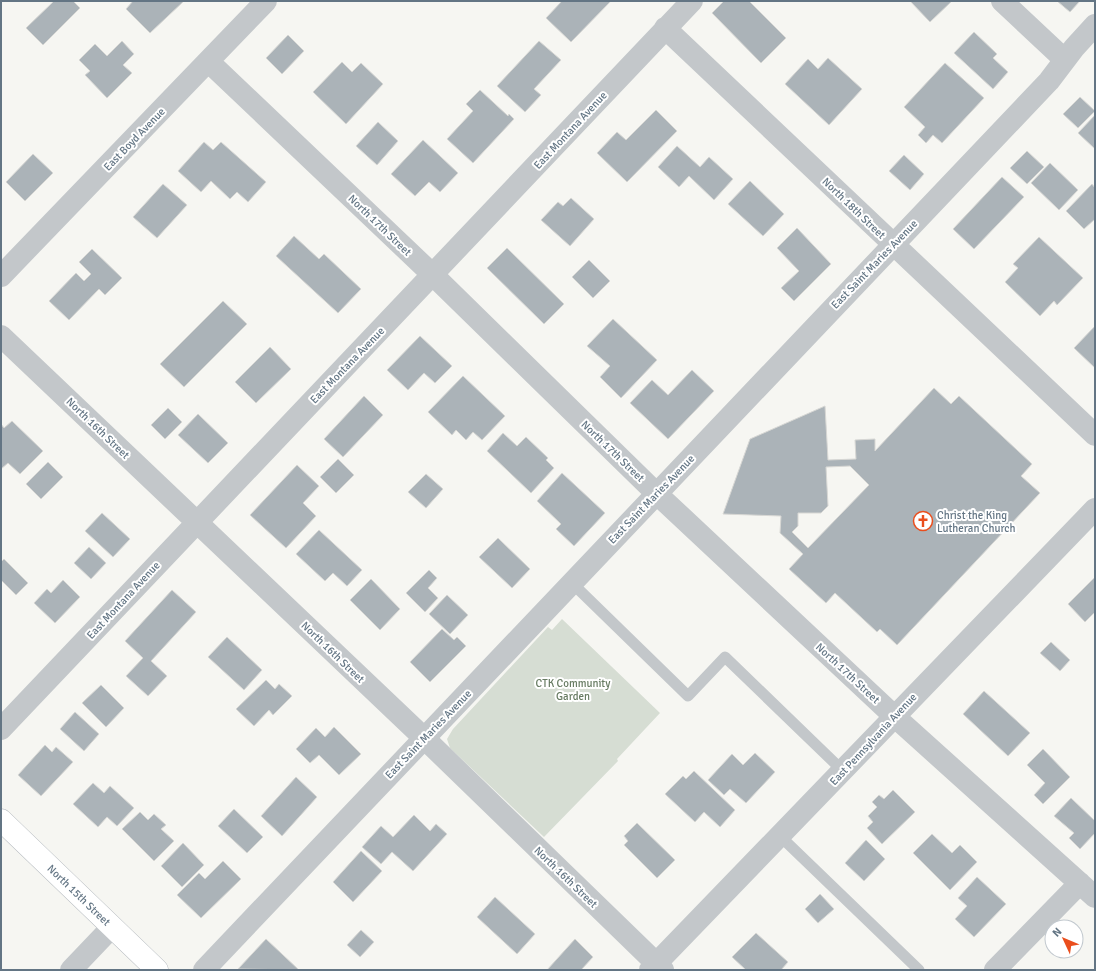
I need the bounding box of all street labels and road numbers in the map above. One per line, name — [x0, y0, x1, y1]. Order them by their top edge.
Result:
street label: East Montana Avenue — [531, 89, 610, 172]
street label: East Boyd Avenue — [101, 105, 168, 174]
street label: North 18th Street — [819, 175, 888, 242]
street label: North 17th Street — [345, 192, 414, 259]
street label: East Saint Maries Avenue — [828, 217, 920, 312]
street label: East Montana Avenue — [308, 324, 387, 406]
street label: North 16th Street — [63, 395, 132, 462]
street label: North 17th Street — [578, 418, 647, 485]
street label: East Saint Maries Avenue — [605, 452, 697, 547]
street label: East Montana Avenue — [84, 559, 163, 642]
street label: North 16th Street — [298, 619, 367, 686]
street label: North 17th Street — [813, 640, 882, 706]
street label: East Saint Maries Avenue — [382, 687, 474, 782]
street label: East Pennsylvania Avenue — [827, 691, 919, 788]
street label: North 16th Street — [531, 844, 600, 911]
street label: North 15th Street — [44, 862, 113, 929]

